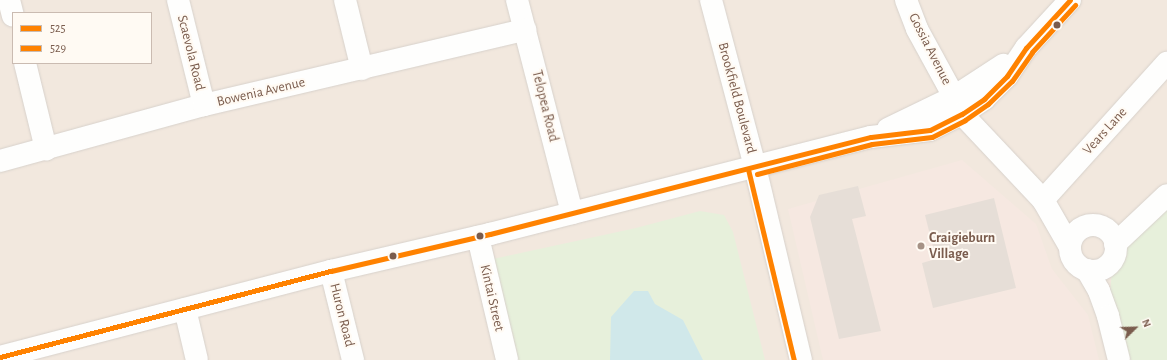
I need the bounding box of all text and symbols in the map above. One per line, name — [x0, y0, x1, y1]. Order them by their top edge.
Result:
street label: Gossia Avenue — [905, 10, 955, 88]
legend — [12, 12, 152, 64]
street label: Scaevola Road — [174, 14, 208, 92]
unlabelled marker — [1052, 20, 1062, 30]
text: 525 — [50, 22, 66, 34]
street label: Brookfield Boulevard — [714, 41, 760, 155]
text: 529 — [50, 42, 66, 54]
street label: Telopea Road — [528, 69, 562, 143]
street label: Bowenia Avenue — [215, 74, 307, 110]
street label: Vears Lane — [1079, 104, 1131, 158]
place label: Craigieburn Village — [929, 230, 995, 262]
unlabelled marker — [475, 231, 485, 241]
marker: Craigieburn Village — [916, 241, 926, 251]
unlabelled marker — [388, 251, 398, 261]
street label: Kintai Street — [476, 263, 508, 333]
street label: Huron Road — [326, 281, 358, 349]
north arrow — [1115, 308, 1155, 348]
text: N — [1140, 317, 1153, 329]

